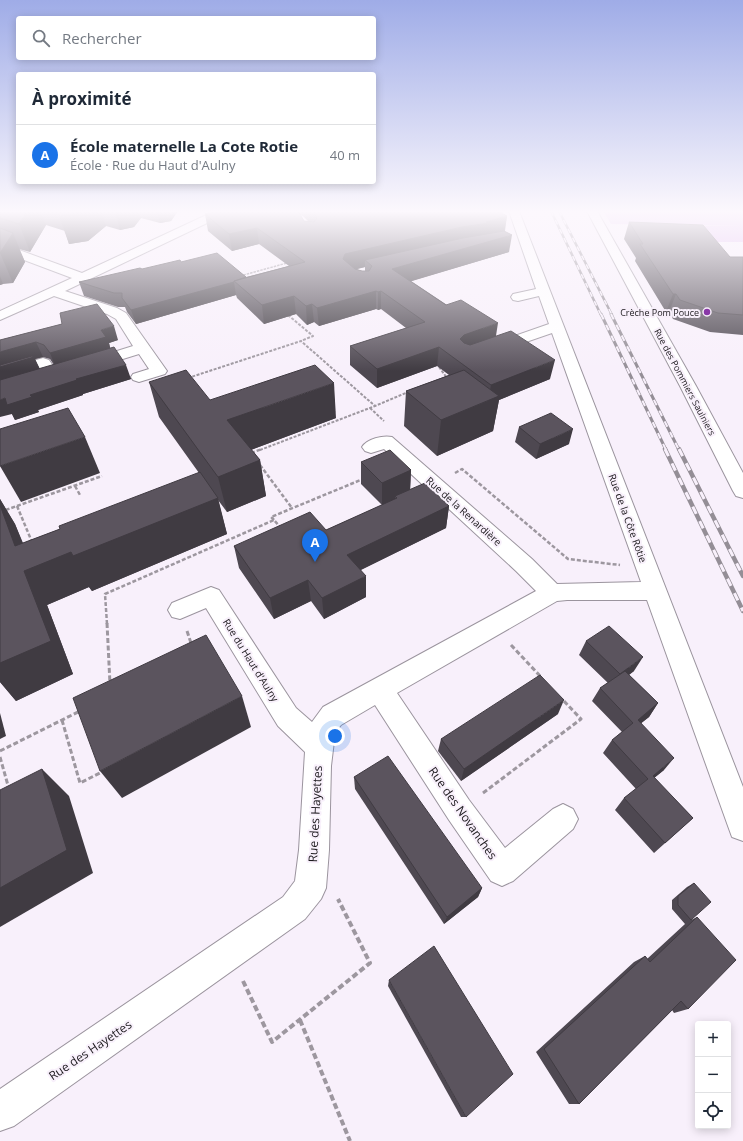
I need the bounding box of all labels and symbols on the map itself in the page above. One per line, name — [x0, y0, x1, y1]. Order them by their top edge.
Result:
place label: Crèche Pom Pouce — [620, 306, 699, 319]
marker: Crèche Pom Pouce — [702, 307, 712, 317]
street label: Rue des Pommiers Saulniers — [651, 326, 719, 438]
street label: Rue de la Côte Rôtie — [605, 472, 651, 565]
street label: Rue de la Renardière — [423, 473, 505, 549]
pin: A — [302, 529, 328, 562]
street label: Rue du Haut d'Aulny — [220, 616, 283, 705]
your location — [325, 726, 345, 746]
street label: Rue des Novanches — [425, 763, 501, 863]
street label: Rue des Hayettes — [304, 765, 326, 863]
street label: Rue des Hayettes — [45, 1016, 135, 1084]

